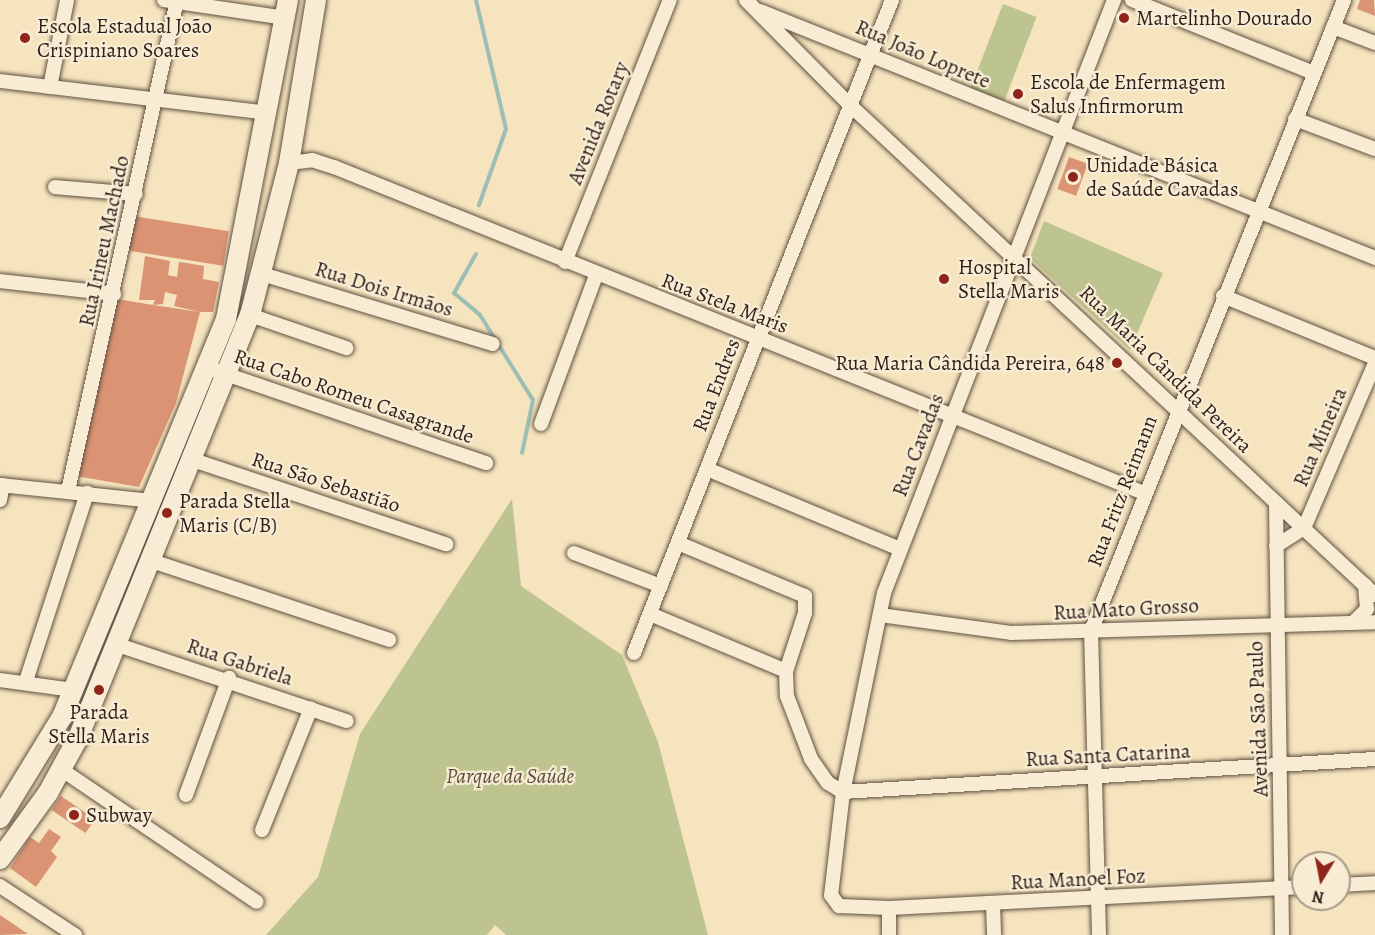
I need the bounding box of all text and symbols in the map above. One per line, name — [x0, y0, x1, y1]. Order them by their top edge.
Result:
place label: Martelinho Dourado — [1136, 5, 1312, 31]
marker: Martelinho Dourado — [1117, 11, 1131, 25]
place label: Escola Estadual João Crispiniano Soares — [37, 13, 212, 63]
street label: Rua João Loprete — [852, 14, 994, 94]
marker: Escola Estadual João Crispiniano Soares — [18, 31, 32, 45]
street label: Avenida Rotary — [562, 58, 634, 188]
place label: Escola de Enfermagem Salus Infirmorum — [1030, 69, 1226, 119]
marker: Escola de Enfermagem Salus Infirmorum — [1011, 87, 1025, 101]
place label: Unidade Básica de Saúde Cavadas — [1086, 152, 1238, 202]
street label: Rua Irineu Machado — [74, 153, 134, 329]
marker: Unidade Básica de Saúde Cavadas — [1064, 168, 1082, 186]
place label: Hospital Stella Maris — [958, 254, 1059, 304]
street label: Rua Dois Irmãos — [312, 256, 456, 322]
street label: Rua Stela Maris — [658, 267, 792, 339]
marker: Hospital Stella Maris — [935, 270, 953, 288]
street label: Rua Maria Cândida Pereira — [1074, 280, 1258, 458]
street label: Rua Endres — [687, 335, 745, 435]
street label: Rua Cabo Romeu Casagrande — [231, 343, 477, 449]
place label: Rua Maria Cândida Pereira, 648 — [835, 350, 1105, 376]
marker: Rua Maria Cândida Pereira, 648 — [1110, 356, 1124, 370]
street label: Rua Mineira — [1288, 384, 1352, 490]
street label: Rua Cavadas — [887, 390, 949, 500]
street label: Rua Fritz Reimann — [1082, 412, 1162, 570]
street label: Rua São Sebastião — [249, 446, 403, 518]
place label: Parada Stella Maris (C/B) — [179, 488, 290, 538]
marker: Parada Stella Maris (C/B) — [160, 506, 174, 520]
street label: Rua Mato Grosso — [1053, 593, 1199, 625]
street label: Rua Gabriela — [184, 633, 296, 691]
street label: Avenida São Paulo — [1243, 641, 1273, 797]
marker: Parada Stella Maris — [92, 683, 106, 697]
place label: Parada Stella Maris — [48, 699, 150, 749]
street label: Rua Santa Catarina — [1025, 738, 1191, 772]
park label: Parque da Saúde — [446, 763, 574, 789]
place label: Subway — [86, 802, 152, 828]
marker: Subway — [67, 808, 81, 822]
north arrow — [1291, 851, 1351, 911]
street label: Rua Manoel Foz — [1010, 863, 1146, 895]
text: N — [1311, 885, 1326, 909]

